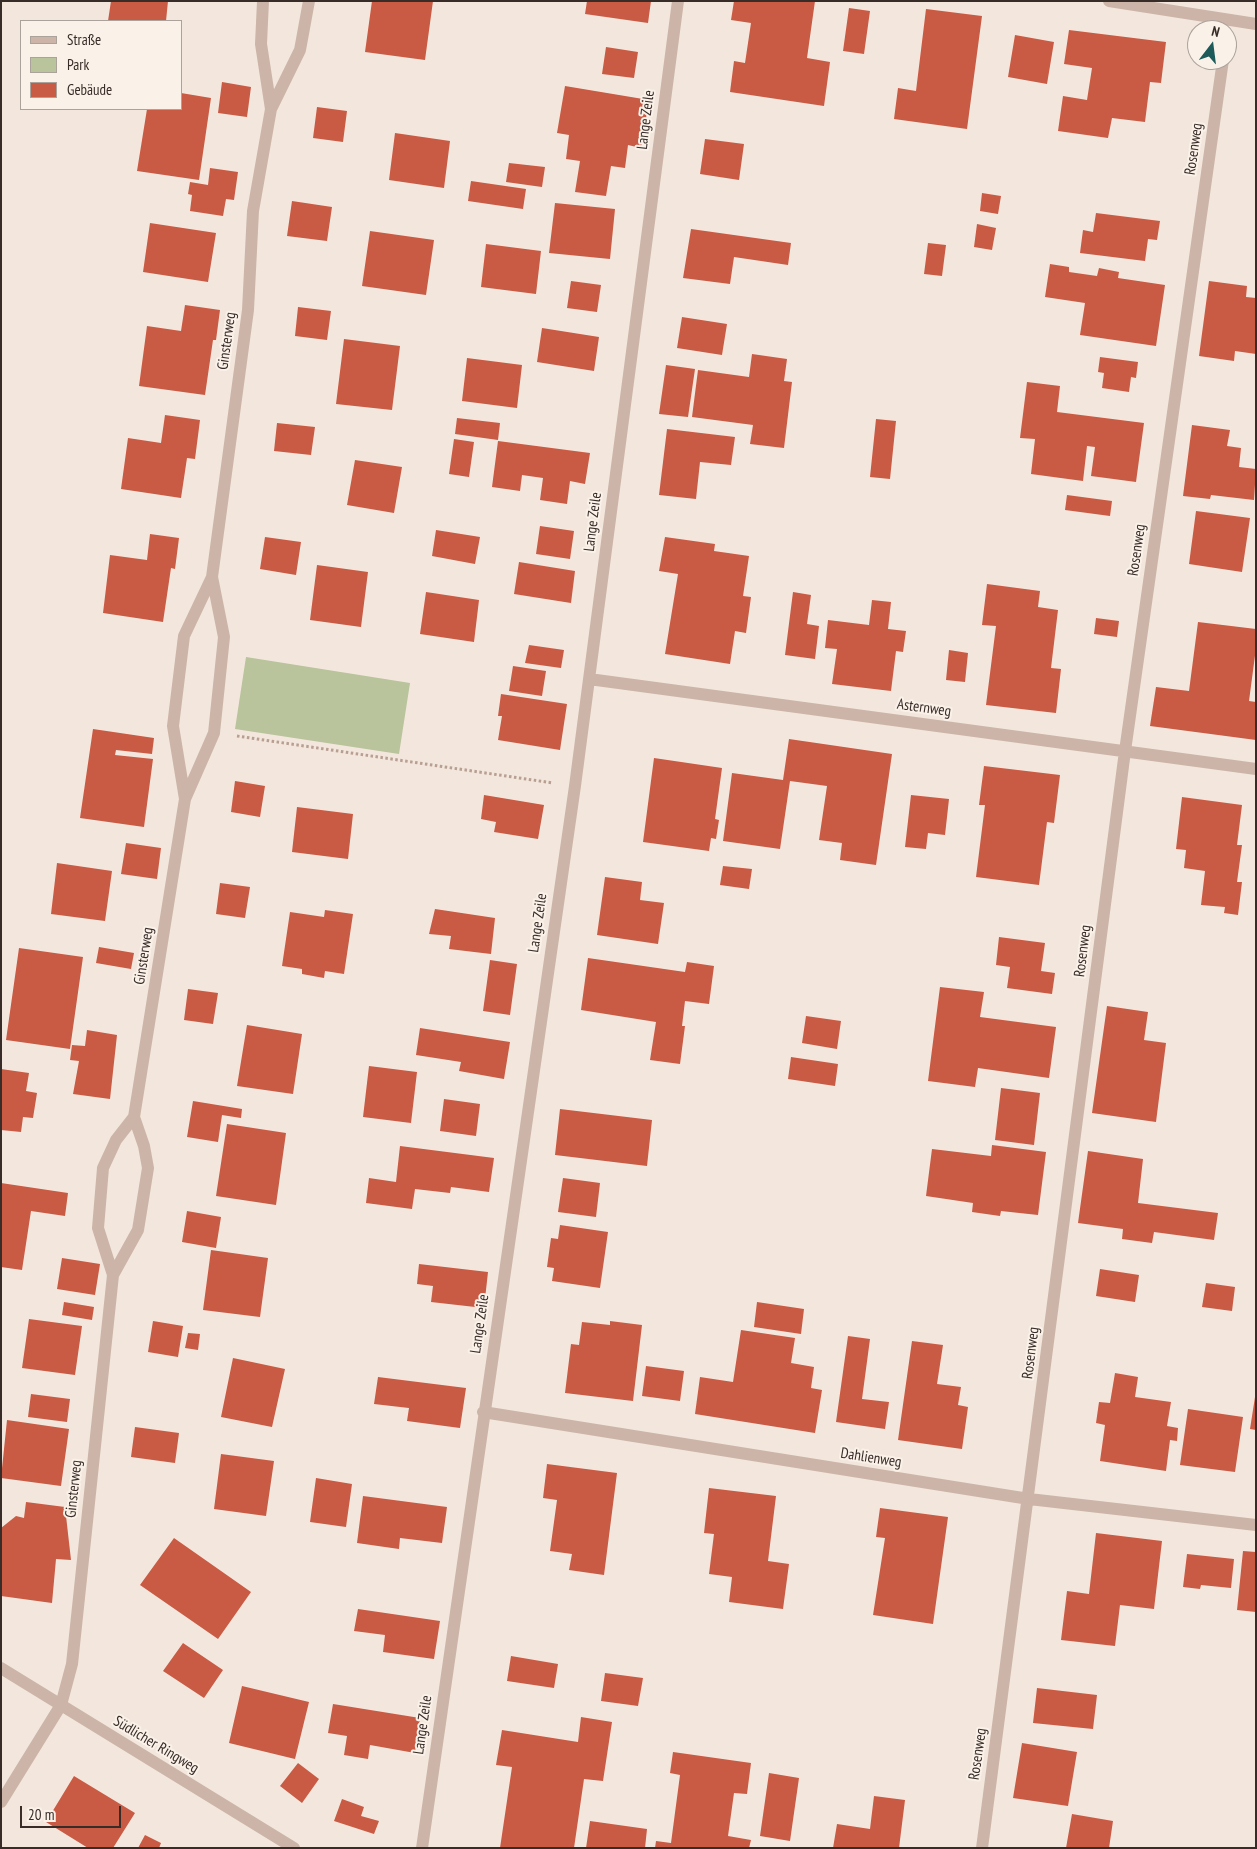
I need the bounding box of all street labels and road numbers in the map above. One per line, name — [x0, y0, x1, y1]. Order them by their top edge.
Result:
street label: Lange Zeile — [633, 89, 659, 151]
street label: Rosenweg — [1181, 122, 1207, 176]
street label: Ginsterweg — [214, 311, 240, 371]
street label: Lange Zeile — [580, 491, 606, 553]
street label: Rosenweg — [1124, 523, 1150, 577]
street label: Asternweg — [896, 695, 952, 721]
street label: Lange Zeile — [525, 892, 551, 954]
street label: Rosenweg — [1071, 924, 1095, 978]
street label: Ginsterweg — [131, 926, 157, 986]
street label: Lange Zeile — [467, 1293, 493, 1355]
street label: Rosenweg — [1019, 1326, 1043, 1380]
street label: Dahlienweg — [839, 1444, 903, 1472]
street label: Ginsterweg — [62, 1459, 86, 1519]
street label: Lange Zeile — [410, 1694, 436, 1756]
street label: Südlicher Ringweg — [110, 1712, 202, 1778]
street label: Rosenweg — [965, 1727, 991, 1781]

